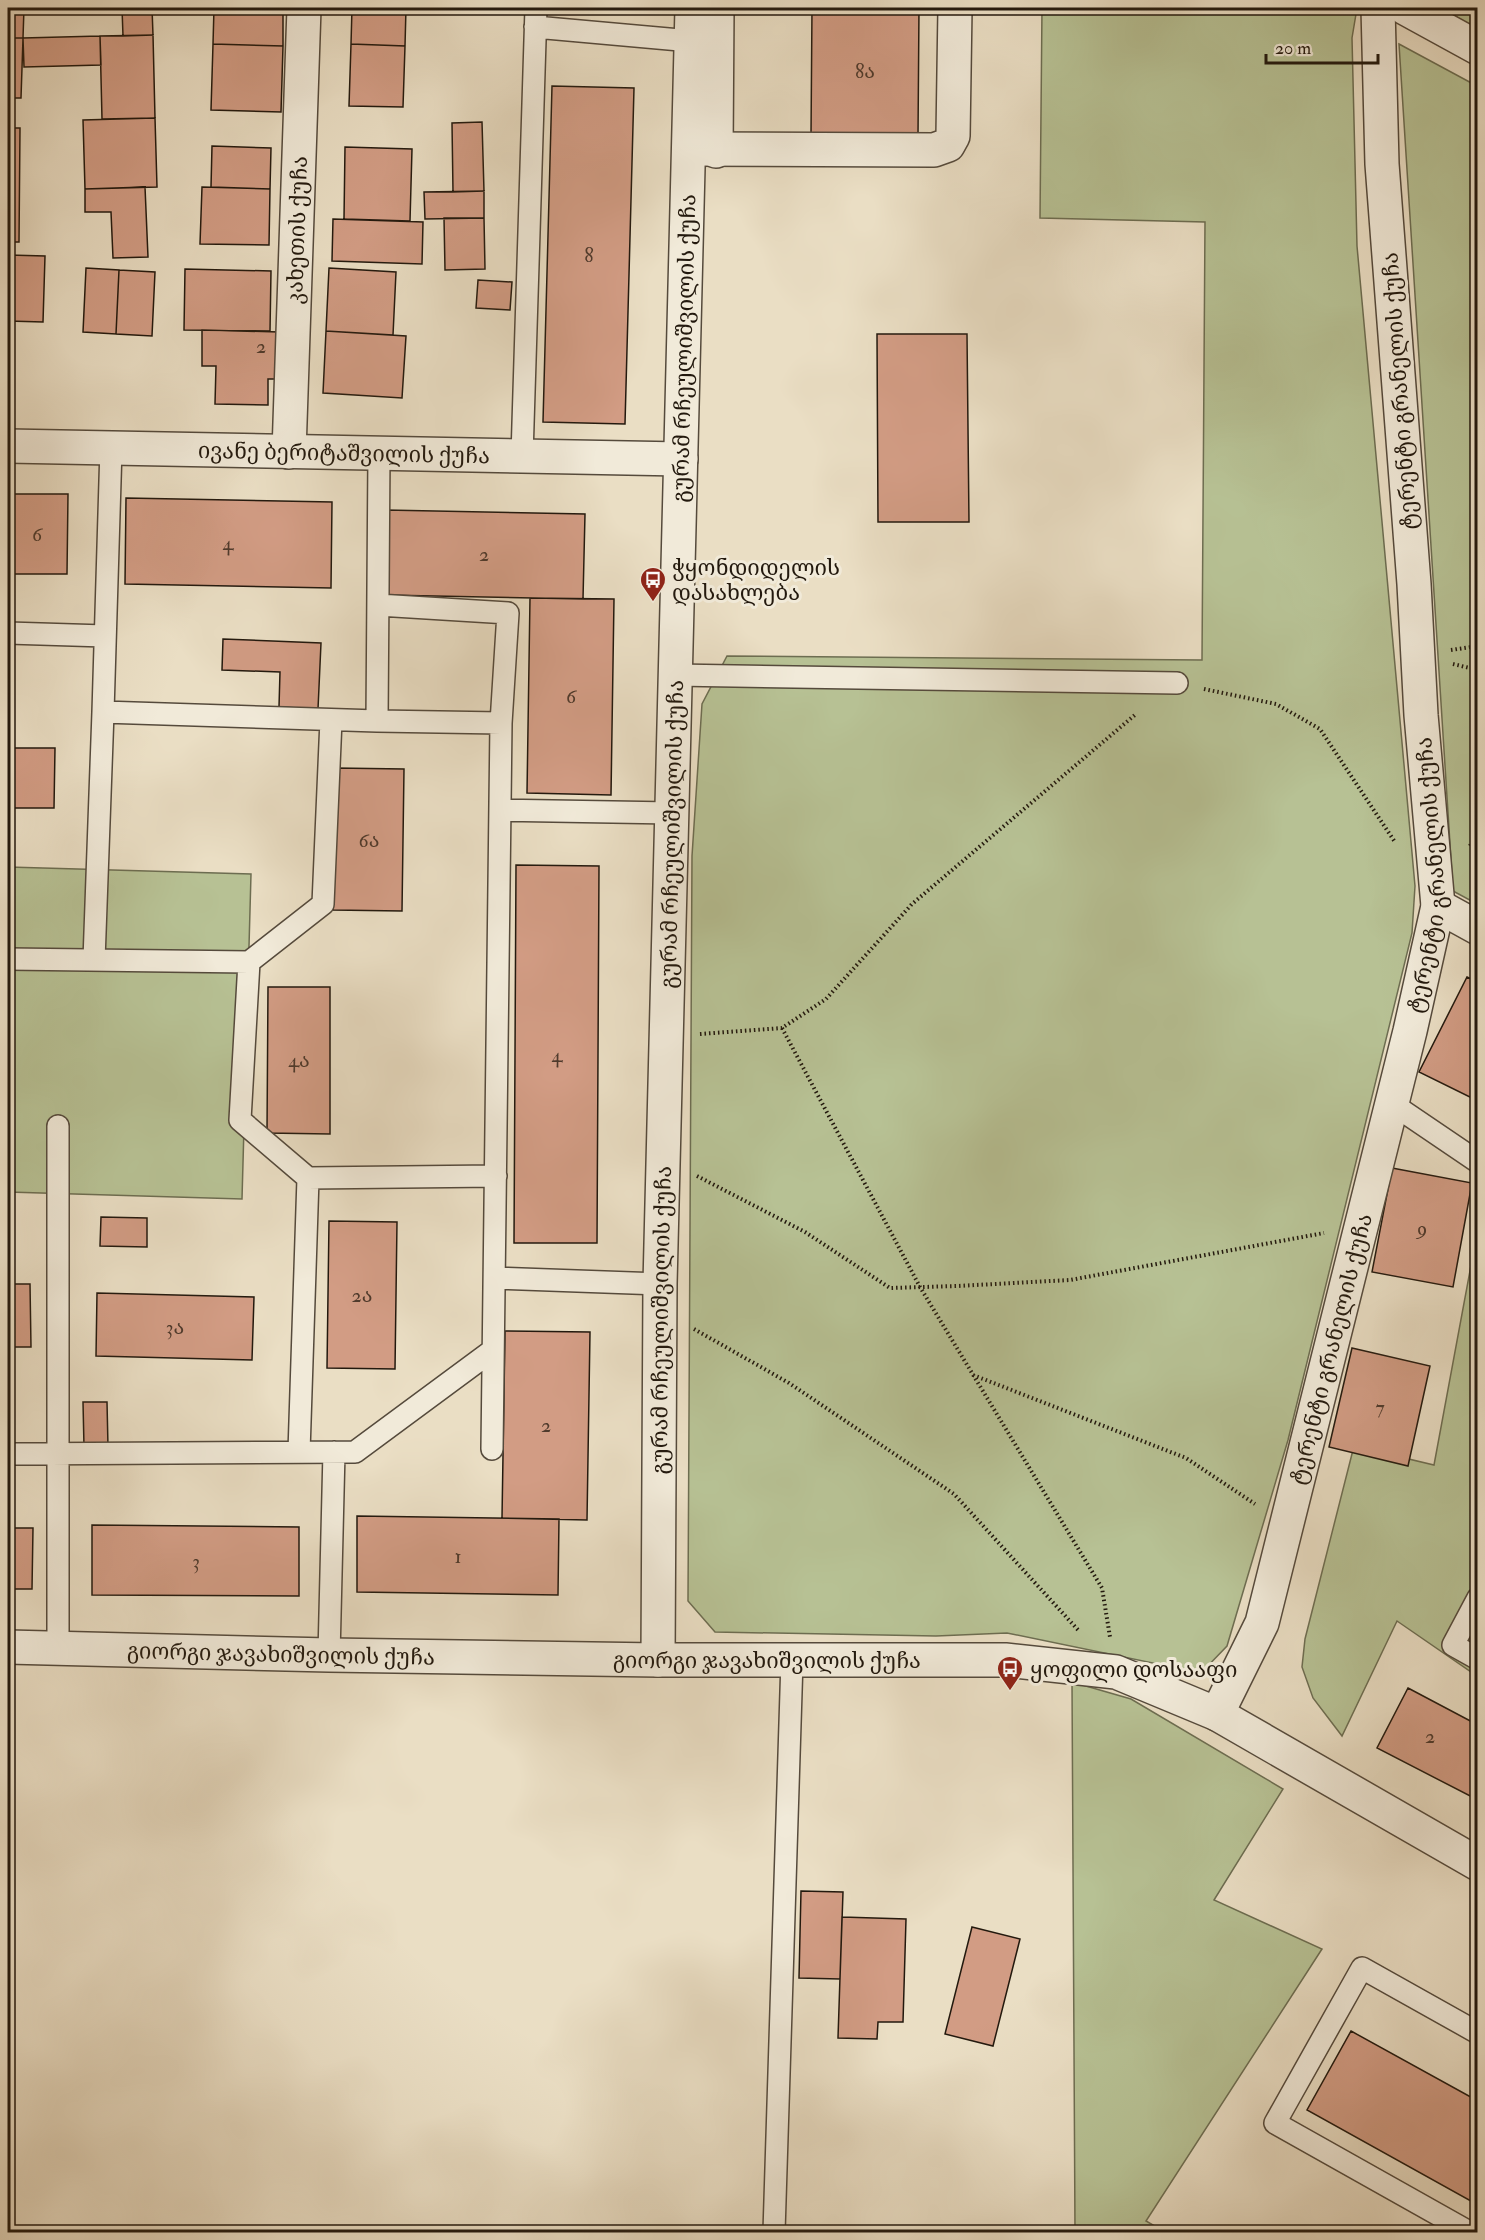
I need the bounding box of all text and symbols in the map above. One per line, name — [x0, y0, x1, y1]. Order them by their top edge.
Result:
scale bar — [1266, 27, 1378, 65]
text: 20 m — [1275, 37, 1311, 60]
house number: 8ა — [855, 59, 875, 84]
street label: კახეთის ქუჩა — [281, 155, 314, 305]
street label: გურამ რჩეულიშვილის ქუჩა — [667, 194, 702, 503]
house number: 8 — [584, 243, 594, 268]
street label: ტერენტი გრანელის ქუჩა — [1376, 251, 1424, 531]
house number: 2 — [256, 334, 266, 359]
street label: ივანე ბერიტაშვილის ქუჩა — [198, 437, 490, 470]
house number: 6 — [32, 522, 43, 547]
house number: 4 — [223, 531, 235, 556]
house number: 2 — [479, 542, 489, 567]
place label: ჭყონდიდელის დასახლება — [672, 554, 840, 607]
bus stop icon: ჭყონდიდელის დასახლება — [638, 565, 668, 603]
street label: გურამ რჩეულიშვილის ქუჩა — [654, 679, 690, 989]
house number: 6 — [566, 684, 577, 709]
street label: ტერენტი გრანელის ქუჩა — [1401, 736, 1453, 1016]
house number: 6ა — [359, 828, 379, 853]
house number: 4 — [552, 1043, 564, 1068]
house number: 4ა — [288, 1048, 310, 1073]
street label: გურამ რჩეულიშვილის ქუჩა — [646, 1165, 678, 1474]
street label: ტერენტი გრანელის ქუჩა — [1284, 1211, 1379, 1488]
house number: 9 — [1415, 1216, 1427, 1241]
house number: 2ა — [352, 1283, 372, 1308]
house number: 3ა — [166, 1315, 184, 1340]
house number: 7 — [1375, 1395, 1385, 1420]
house number: 2 — [541, 1413, 551, 1438]
house number: 1 — [454, 1544, 462, 1569]
house number: 3 — [192, 1549, 200, 1574]
street label: გიორგი ჯავახიშვილის ქუჩა — [127, 1637, 435, 1672]
street label: გიორგი ჯავახიშვილის ქუჩა — [613, 1646, 921, 1675]
bus stop icon: ყოფილი დოსააფი — [995, 1654, 1025, 1692]
place label: ყოფილი დოსააფი — [1030, 1656, 1237, 1684]
house number: 2 — [1425, 1724, 1435, 1749]

